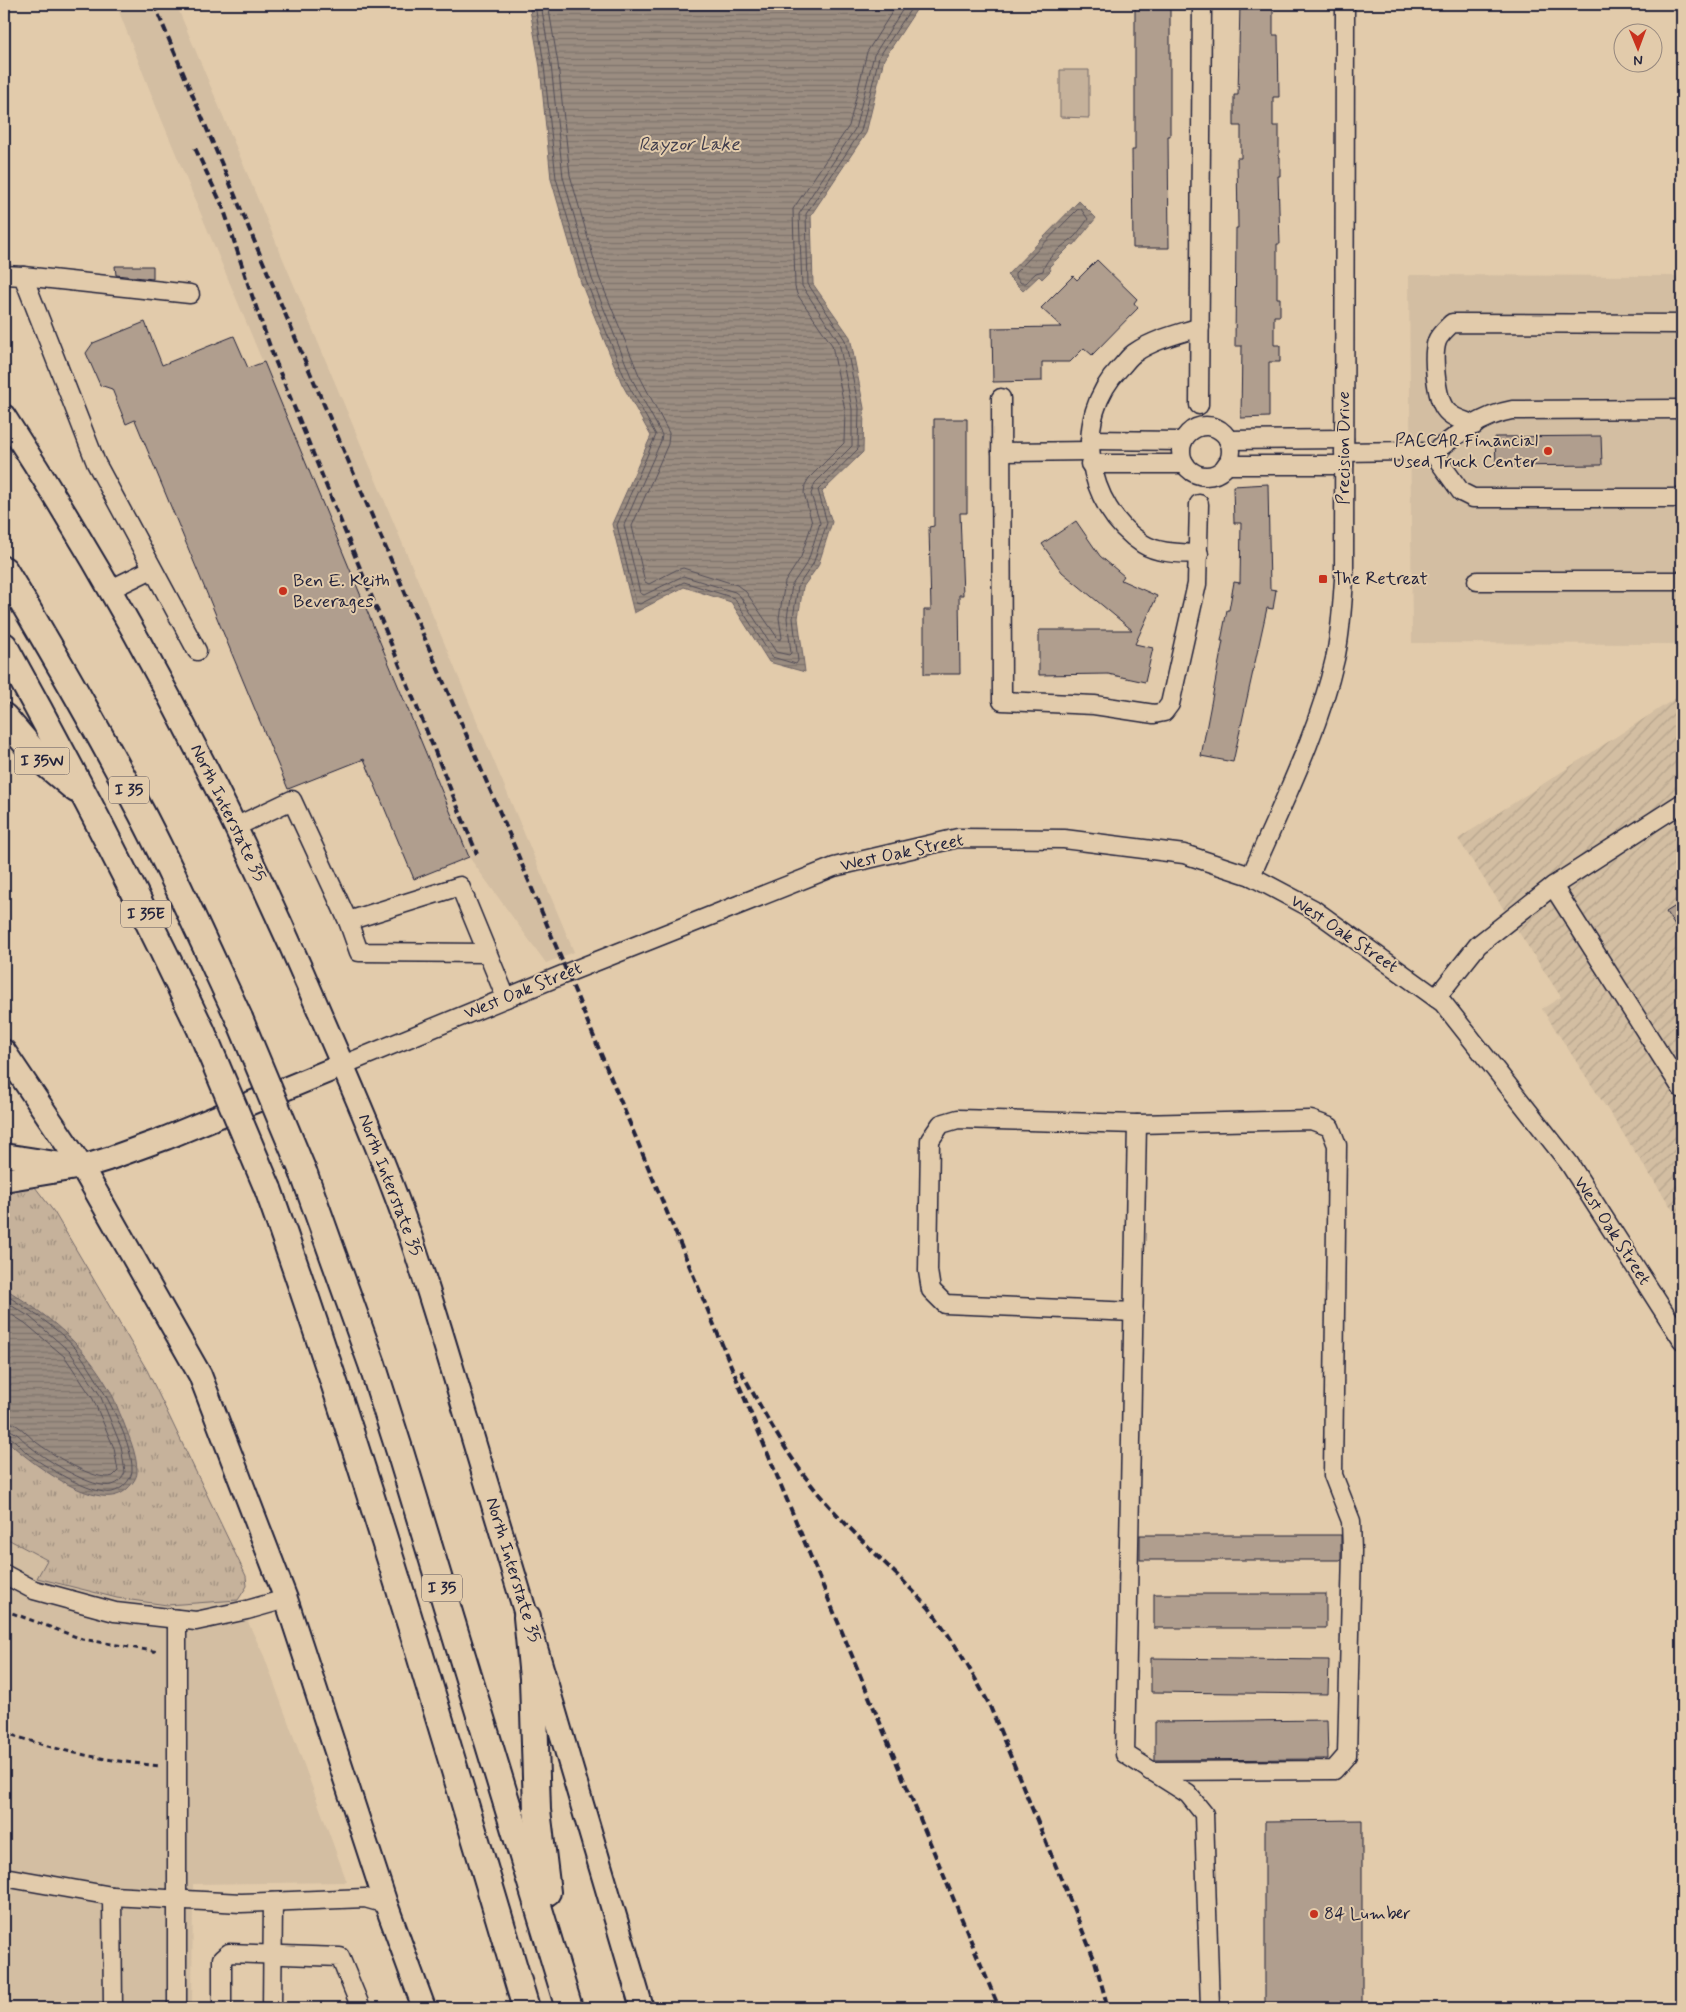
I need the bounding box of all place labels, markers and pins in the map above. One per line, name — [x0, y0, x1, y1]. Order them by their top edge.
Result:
place label: PACCAR Financial Used Truck Center — [1393, 429, 1538, 474]
marker: PACCAR Financial Used Truck Center — [1542, 445, 1554, 457]
place label: The Retreat — [1333, 567, 1428, 591]
place label: Ben E. Keith Beverages — [293, 569, 390, 614]
marker: The Retreat — [1317, 573, 1329, 585]
marker: Ben E. Keith Beverages — [277, 585, 289, 597]
place label: 84 Lumber — [1324, 1902, 1411, 1926]
marker: 84 Lumber — [1308, 1908, 1320, 1920]

